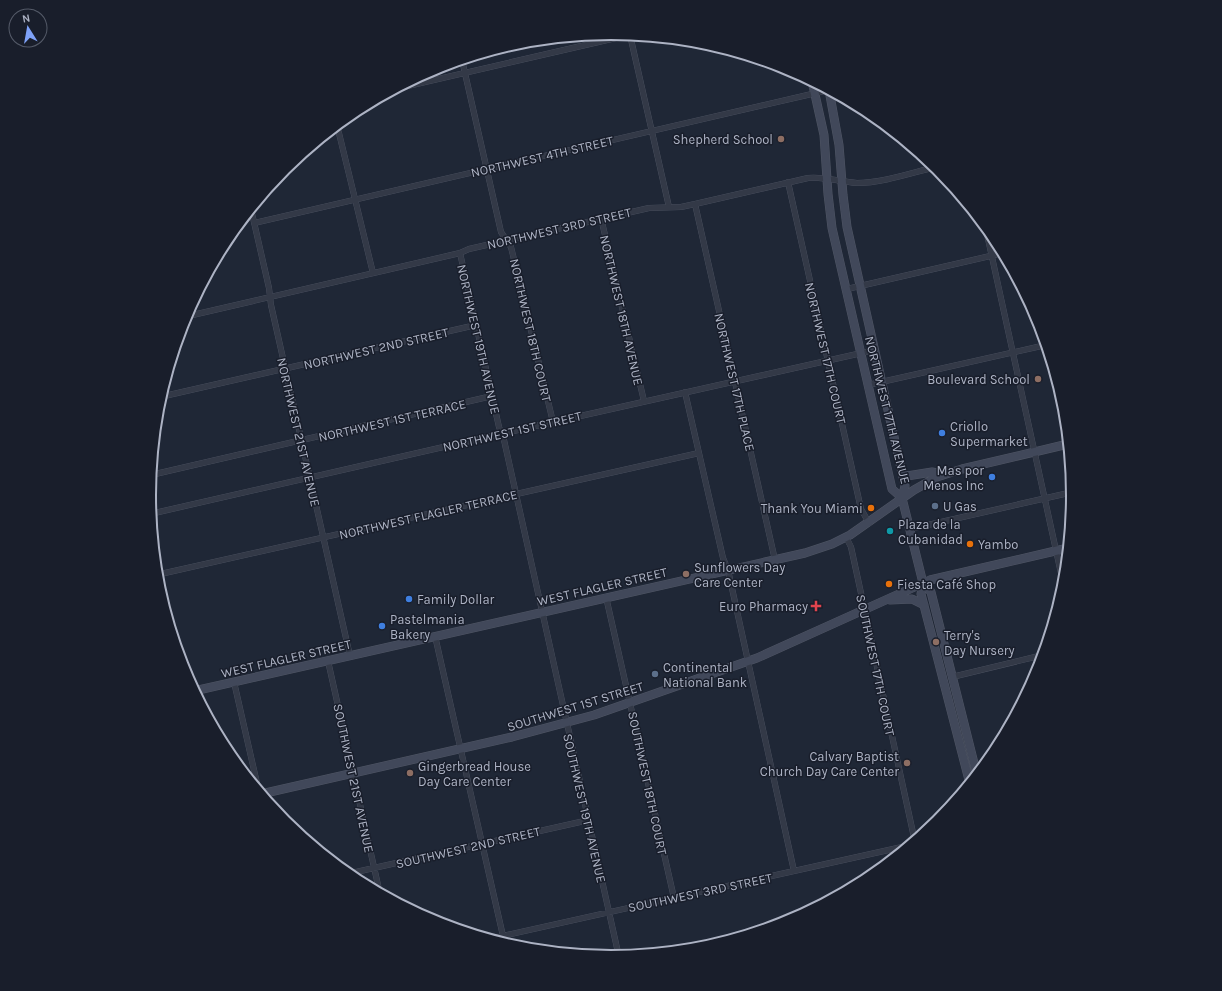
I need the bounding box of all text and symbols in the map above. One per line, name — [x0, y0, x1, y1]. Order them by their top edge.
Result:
north arrow — [8, 8, 48, 48]
text: N — [21, 12, 31, 26]
place label: Shepherd School — [673, 132, 773, 147]
street label: NORTHWEST 4TH STREET — [469, 133, 615, 180]
marker: Shepherd School — [776, 134, 786, 144]
street label: NORTHWEST 3RD STREET — [486, 204, 633, 252]
street label: NORTHWEST 18TH AVENUE — [597, 233, 646, 387]
street label: NORTHWEST 18TH COURT — [507, 257, 554, 404]
street label: NORTHWEST 19TH AVENUE — [454, 263, 503, 416]
street label: NORTHWEST 17TH COURT — [802, 281, 849, 426]
street label: NORTHWEST 17TH PLACE — [711, 311, 758, 453]
street label: NORTHWEST 2ND STREET — [302, 324, 451, 372]
street label: NORTHWEST 17TH AVENUE — [862, 335, 913, 486]
street label: NORTHWEST 21ST AVENUE — [274, 356, 323, 508]
place label: Boulevard School — [927, 372, 1030, 387]
marker: Boulevard School — [1033, 374, 1043, 384]
street label: NORTHWEST 1ST TERRACE — [317, 396, 467, 445]
street label: NORTHWEST 1ST STREET — [441, 408, 583, 455]
place label: Criollo Supermarket — [950, 419, 1028, 449]
marker: Criollo Supermarket — [937, 428, 947, 438]
place label: Mas por Menos Inc — [923, 463, 984, 493]
marker: Mas por Menos Inc — [987, 472, 997, 482]
street label: NORTHWEST FLAGLER TERRACE — [338, 487, 519, 542]
place label: U Gas — [943, 499, 977, 514]
place label: Thank You Miami — [761, 501, 863, 516]
marker: U Gas — [930, 501, 940, 511]
marker: Thank You Miami — [866, 503, 876, 513]
place label: Plaza de la Cubanidad — [898, 517, 963, 547]
marker: Plaza de la Cubanidad — [885, 526, 895, 536]
place label: Yambo — [978, 537, 1018, 552]
marker: Yambo — [965, 539, 975, 549]
place label: Sunflowers Day Care Center — [694, 560, 785, 590]
street label: WEST FLAGLER STREET — [536, 564, 669, 609]
marker: Sunflowers Day Care Center — [681, 569, 691, 579]
place label: Fiesta Café Shop — [897, 577, 996, 592]
marker: Fiesta Café Shop — [884, 579, 894, 589]
place label: Family Dollar — [417, 592, 495, 607]
street label: SOUTHWEST 17TH COURT — [853, 593, 898, 738]
marker: Family Dollar — [404, 594, 414, 604]
place label: Euro Pharmacy — [719, 599, 808, 614]
marker: Euro Pharmacy — [811, 601, 821, 611]
place label: Pastelmania Bakery — [390, 612, 465, 642]
marker: Pastelmania Bakery — [377, 621, 387, 631]
place label: Terry's Day Nursery — [944, 628, 1015, 658]
street label: WEST FLAGLER STREET — [220, 636, 353, 681]
marker: Terry's Day Nursery — [931, 637, 941, 647]
place label: Continental National Bank — [663, 660, 747, 690]
marker: Continental National Bank — [650, 669, 660, 679]
street label: SOUTHWEST 1ST STREET — [505, 678, 645, 734]
street label: SOUTHWEST 21ST AVENUE — [330, 702, 377, 854]
street label: SOUTHWEST 18TH COURT — [625, 710, 670, 857]
street label: SOUTHWEST 19TH AVENUE — [560, 732, 609, 884]
place label: Calvary Baptist Church Day Care Center — [760, 749, 899, 779]
marker: Calvary Baptist Church Day Care Center — [902, 758, 912, 768]
place label: Gingerbread House Day Care Center — [418, 759, 531, 789]
marker: Gingerbread House Day Care Center — [405, 768, 415, 778]
street label: SOUTHWEST 2ND STREET — [394, 823, 542, 871]
street label: SOUTHWEST 3RD STREET — [627, 870, 774, 915]

